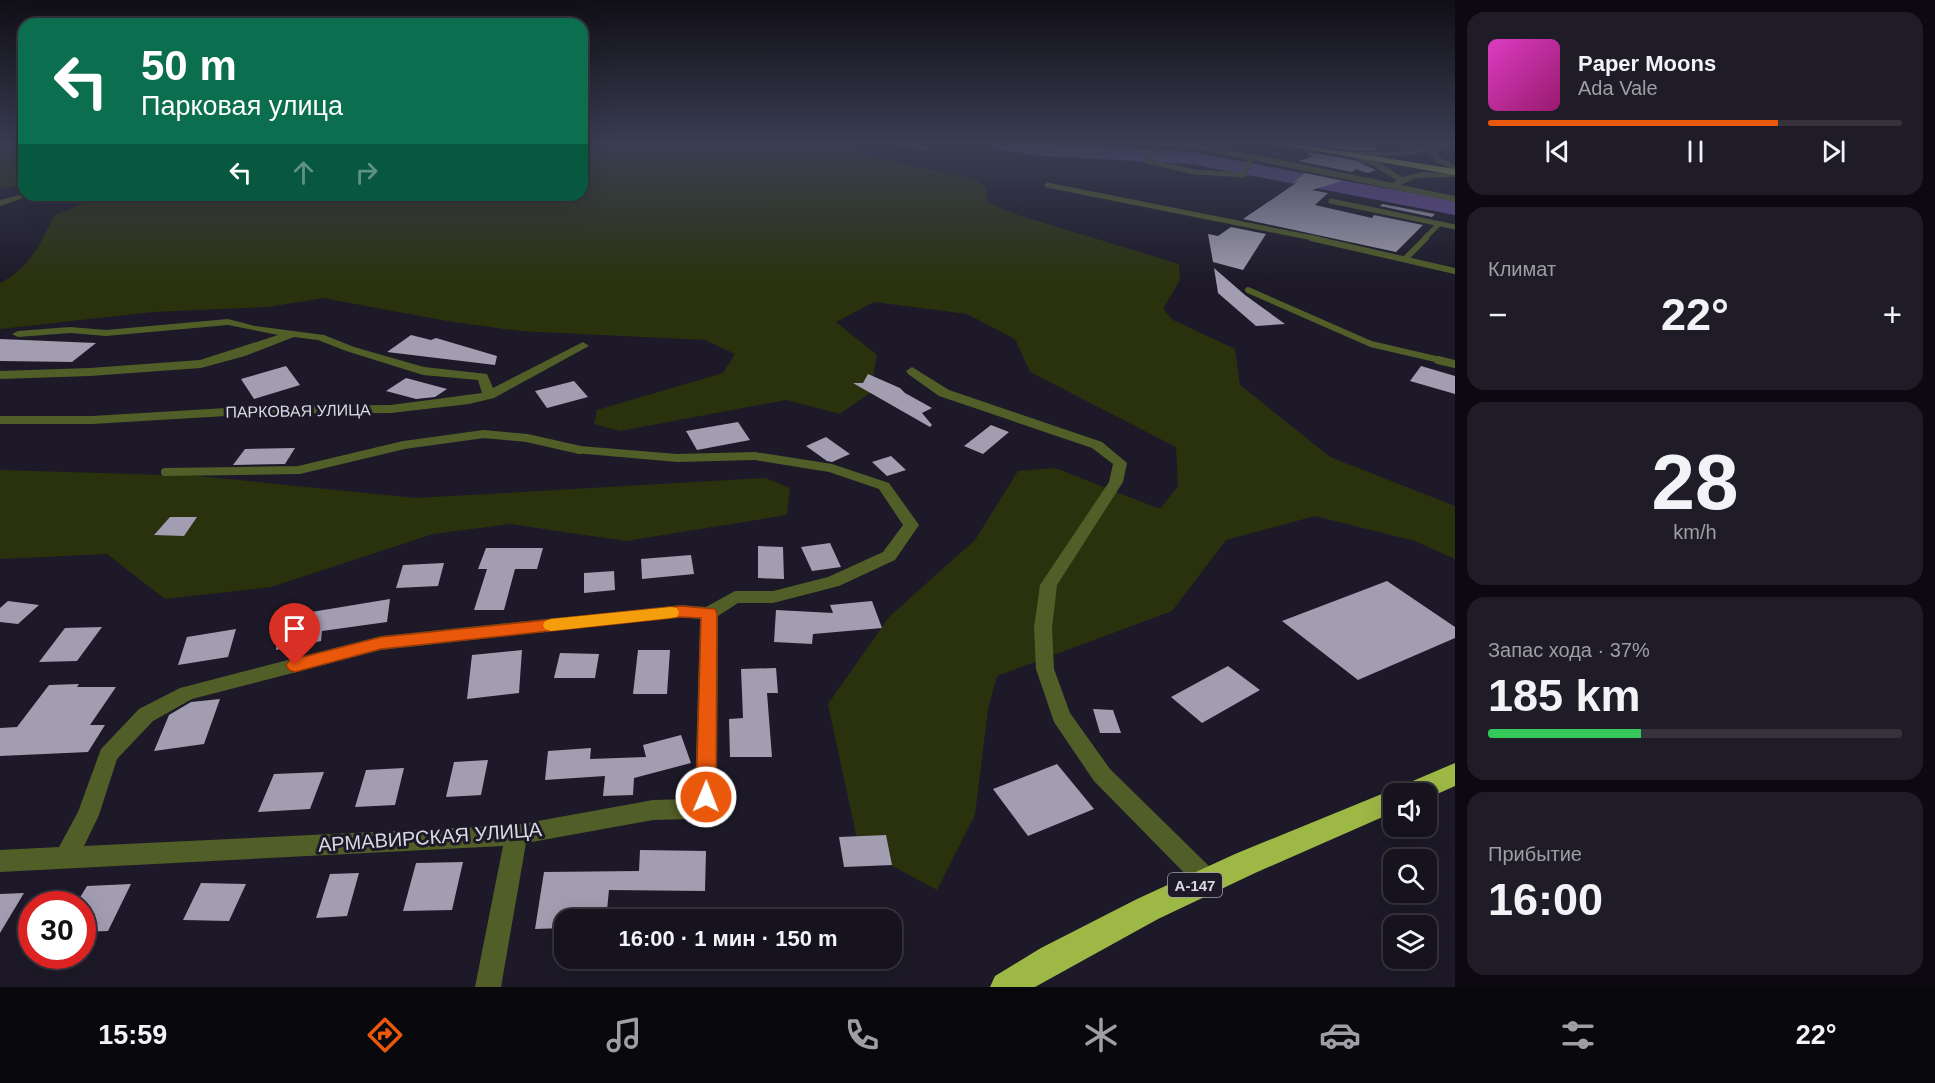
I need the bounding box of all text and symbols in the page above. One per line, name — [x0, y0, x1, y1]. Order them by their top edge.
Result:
icon: left — [42, 42, 120, 120]
text: 50 m — [141, 42, 237, 89]
text: Paper Moons — [1578, 51, 1716, 76]
text: Ada Vale — [1578, 77, 1658, 99]
text: Парковая улица — [141, 91, 343, 121]
icon: previous — [1541, 135, 1574, 168]
icon: pause — [1679, 135, 1712, 168]
icon: next — [1817, 135, 1850, 168]
icon: left — [224, 156, 257, 189]
icon: ahead — [287, 156, 320, 189]
icon: right — [350, 156, 383, 189]
text: Климат — [1488, 258, 1556, 280]
text: 22° — [1661, 289, 1729, 340]
text: − — [1488, 296, 1507, 333]
text: + — [1883, 296, 1902, 333]
street label: ПАРКОВАЯ УЛИЦА — [225, 401, 371, 421]
text: 28 — [1652, 438, 1738, 526]
text: km/h — [1673, 521, 1717, 543]
pin — [269, 603, 320, 665]
icon: arrive — [278, 612, 311, 645]
text: Запас хода · 37% — [1488, 639, 1650, 661]
text: 185 km — [1488, 670, 1641, 721]
position arrow — [674, 765, 738, 829]
map controls — [1383, 783, 1437, 969]
button: sound — [1383, 783, 1437, 837]
street label: АРМАВИРСКАЯ УЛИЦА — [317, 818, 543, 856]
text: Прибытие — [1488, 843, 1582, 865]
button: search — [1383, 849, 1437, 903]
road number: А-147 — [1168, 873, 1222, 897]
text: 16:00 — [1488, 874, 1603, 925]
speed limit sign: 30 — [18, 891, 96, 969]
button: layers — [1383, 915, 1437, 969]
text: 16:00 · 1 мин · 150 m — [618, 926, 838, 951]
icon: directions — [364, 1014, 406, 1056]
icon: music — [603, 1014, 645, 1056]
icon: phone — [841, 1014, 883, 1056]
icon: climate — [1080, 1014, 1122, 1056]
icon: car — [1319, 1014, 1361, 1056]
icon: filters — [1557, 1014, 1599, 1056]
text: 15:59 — [98, 1020, 167, 1050]
text: 22° — [1796, 1020, 1837, 1050]

